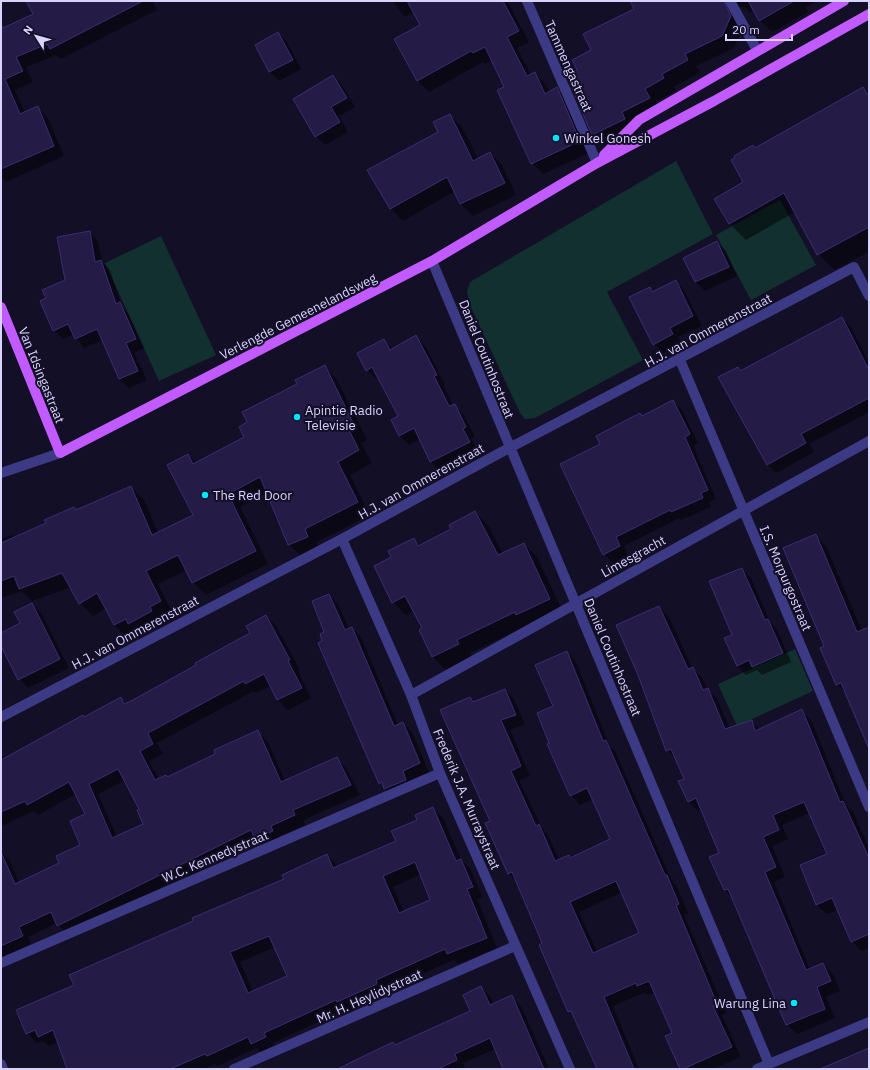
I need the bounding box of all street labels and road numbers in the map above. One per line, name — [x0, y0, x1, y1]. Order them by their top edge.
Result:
street label: Tammengastraat — [541, 18, 596, 115]
street label: Verlengde Gemeenelandsweg — [217, 269, 380, 363]
street label: H.J. van Ommerenstraat — [642, 290, 775, 371]
street label: Daniel Coutinhostraat — [455, 297, 518, 421]
street label: Van Idsingastraat — [14, 325, 69, 426]
street label: H.J. van Ommerenstraat — [355, 440, 487, 523]
street label: I.S. Morpurgostraat — [756, 523, 815, 633]
street label: Limesgracht — [598, 532, 669, 581]
street label: H.J. van Ommerenstraat — [69, 592, 202, 673]
street label: Daniel Coutinhostraat — [580, 596, 645, 719]
street label: Frederik J.A. Murraystraat — [429, 726, 504, 872]
street label: W.C. Kennedystraat — [159, 826, 271, 887]
street label: Mr. H. Heylidystraat — [314, 965, 425, 1027]

